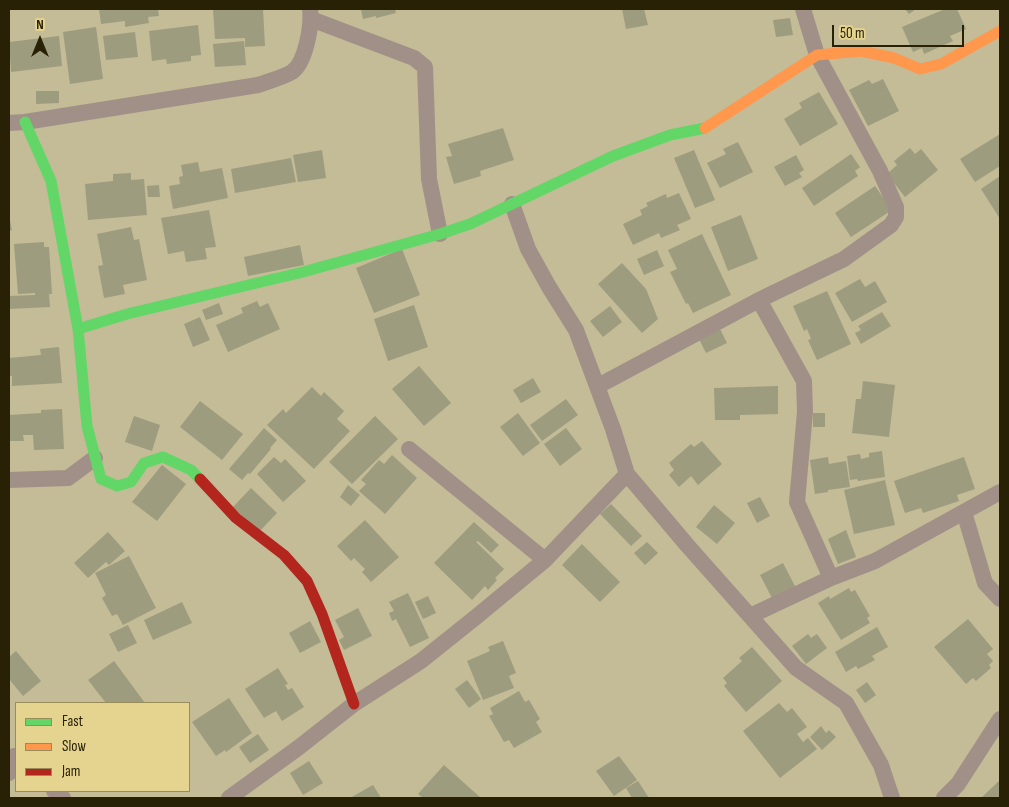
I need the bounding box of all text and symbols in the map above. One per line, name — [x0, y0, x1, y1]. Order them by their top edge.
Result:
north arrow — [15, 15, 65, 65]
scale bar — [834, 15, 966, 47]
text: N — [36, 16, 44, 33]
text: 50 m — [840, 24, 865, 43]
legend — [15, 702, 190, 792]
text: Fast — [62, 712, 83, 731]
text: Slow — [62, 737, 86, 756]
text: Jam — [62, 762, 80, 781]

